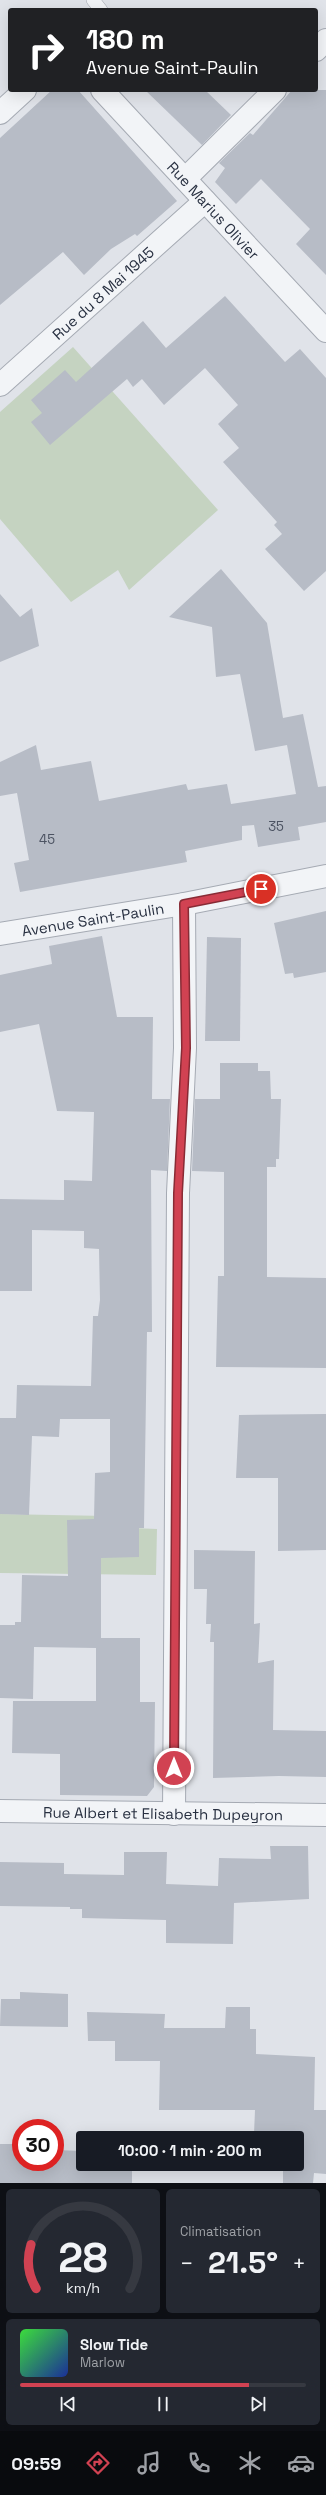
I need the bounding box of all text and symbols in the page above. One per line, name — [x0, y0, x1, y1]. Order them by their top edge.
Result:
text: 180 m — [86, 21, 165, 57]
icon: right — [20, 24, 72, 76]
text: Avenue Saint-Paulin — [86, 56, 259, 79]
street label: Rue Marius Olivier — [163, 157, 264, 263]
street label: Rue du 8 Mai 1945 — [48, 242, 158, 343]
house number: 35 — [268, 818, 284, 835]
house number: 45 — [39, 831, 55, 848]
pin — [244, 872, 278, 906]
icon: arrive — [250, 878, 272, 900]
street label: Avenue Saint-Paulin — [20, 898, 165, 940]
position arrow — [153, 1747, 195, 1789]
street label: Rue Albert et Elisabeth Dupeyron — [43, 1802, 283, 1824]
speed limit sign: 30 — [12, 2119, 64, 2171]
text: 10:00 · 1 min · 200 m — [118, 2141, 262, 2160]
text: Climatisation — [180, 2223, 261, 2240]
text: 28 — [58, 2231, 108, 2284]
text: 21.5° — [208, 2243, 278, 2282]
text: − — [180, 2249, 194, 2277]
text: + — [292, 2249, 306, 2277]
text: km/h — [66, 2279, 100, 2297]
text: Slow Tide — [80, 2335, 148, 2354]
text: Marlow — [80, 2354, 125, 2371]
icon: previous — [57, 2393, 79, 2415]
icon: pause — [152, 2393, 174, 2415]
icon: next — [247, 2393, 269, 2415]
icon: directions — [84, 2449, 112, 2477]
icon: music — [135, 2449, 163, 2477]
icon: phone — [185, 2449, 213, 2477]
icon: climate — [236, 2449, 264, 2477]
icon: car — [287, 2449, 315, 2477]
text: 09:59 — [11, 2452, 61, 2475]

